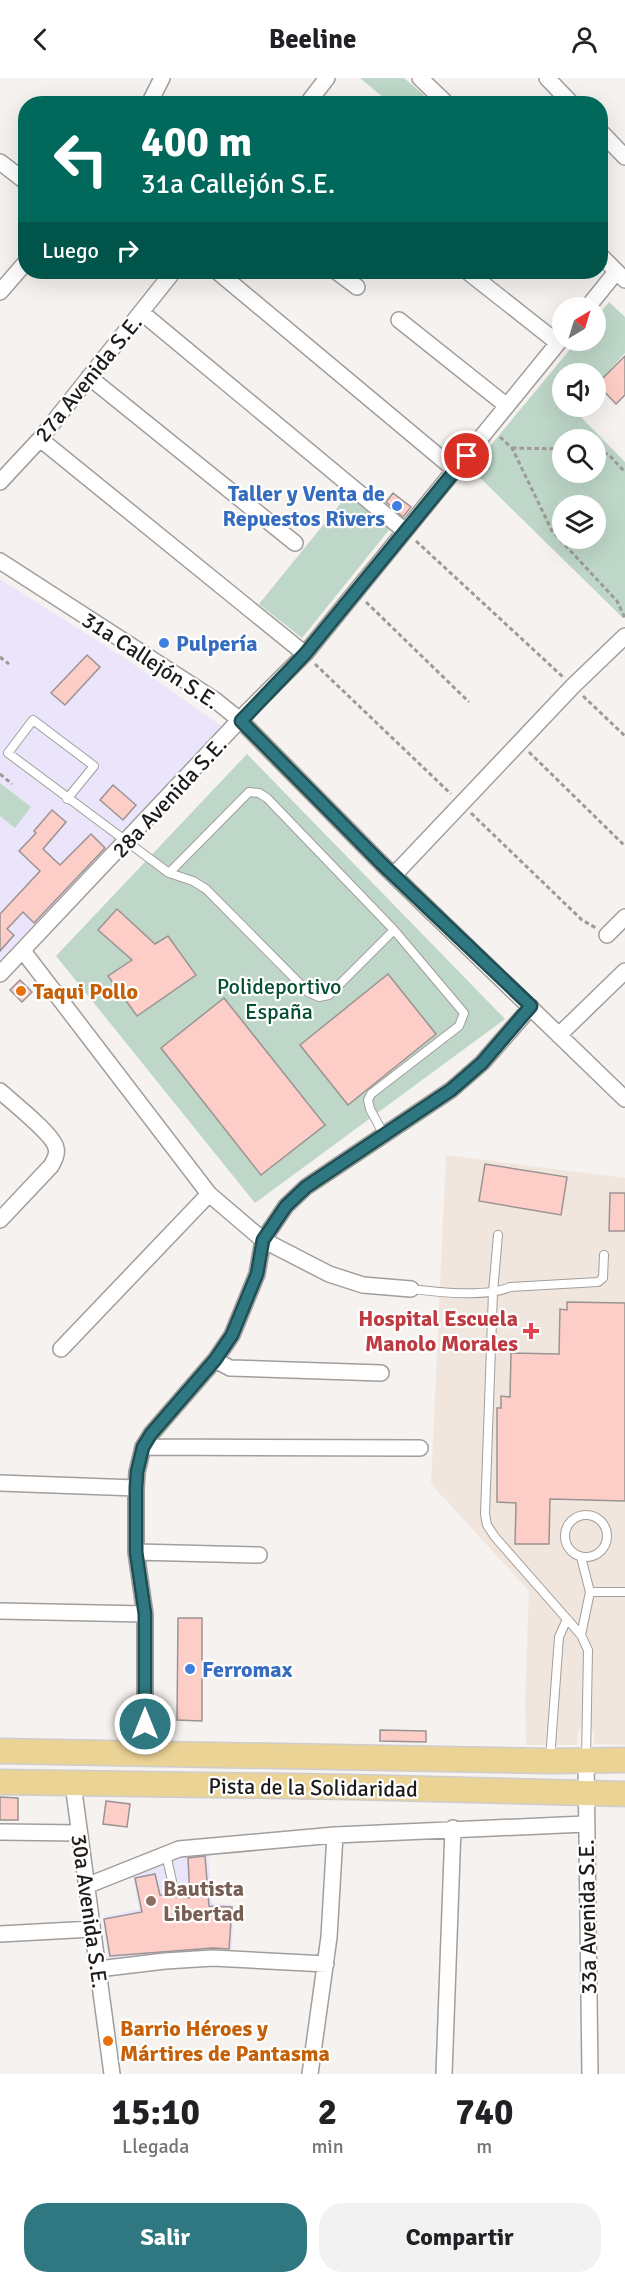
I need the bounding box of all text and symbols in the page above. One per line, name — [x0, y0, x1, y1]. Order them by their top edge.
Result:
icon: back — [24, 23, 57, 56]
text: Beeline — [269, 23, 356, 56]
icon: person — [568, 23, 601, 56]
text: 400 m — [141, 117, 252, 168]
icon: left — [42, 120, 120, 198]
text: 31a Callejón S.E. — [141, 168, 335, 201]
icon: right — [111, 234, 144, 267]
text: Luego — [42, 237, 99, 264]
north arrow — [552, 297, 606, 351]
map controls — [552, 297, 606, 549]
street label: 27a Avenida S.E. — [29, 309, 148, 447]
button: sound — [552, 363, 606, 417]
button: search — [552, 429, 606, 483]
pin — [441, 430, 492, 481]
icon: arrive — [450, 439, 483, 472]
place label: Taller y Venta de Repuestos Rivers — [223, 480, 385, 532]
button: layers — [552, 495, 606, 549]
marker: Taller y Venta de Repuestos Rivers — [390, 499, 404, 513]
street label: 31a Callejón S.E. — [77, 606, 224, 715]
place label: Pulpería — [176, 630, 257, 657]
marker: Pulpería — [157, 636, 171, 650]
street label: 28a Avenida S.E. — [106, 731, 232, 863]
park label: Polideportivo España — [217, 973, 341, 1025]
place label: Taqui Pollo — [33, 978, 138, 1005]
marker: Taqui Pollo — [14, 984, 28, 998]
place label: Hospital Escuela Manolo Morales — [358, 1305, 518, 1357]
marker: Hospital Escuela Manolo Morales — [522, 1322, 540, 1340]
place label: Ferromax — [202, 1656, 293, 1683]
marker: Ferromax — [183, 1662, 197, 1676]
position arrow — [113, 1692, 177, 1756]
street label: Pista de la Solidaridad — [208, 1772, 418, 1803]
street label: 30a Avenida S.E. — [65, 1832, 114, 1990]
street label: 33a Avenida S.E. — [573, 1839, 602, 1995]
place label: Bautista Libertad — [163, 1875, 244, 1927]
marker: Bautista Libertad — [144, 1894, 158, 1908]
place label: Barrio Héroes y Mártires de Pantasma — [120, 2015, 330, 2067]
marker: Barrio Héroes y Mártires de Pantasma — [101, 2034, 115, 2048]
text: 15:10 — [112, 2090, 200, 2135]
text: 2 — [318, 2090, 337, 2135]
text: 740 — [455, 2090, 513, 2135]
text: Llegada — [122, 2134, 189, 2159]
text: min — [311, 2134, 344, 2159]
text: m — [476, 2134, 492, 2159]
button: Salir — [24, 2203, 307, 2272]
button: Compartir — [319, 2203, 601, 2272]

